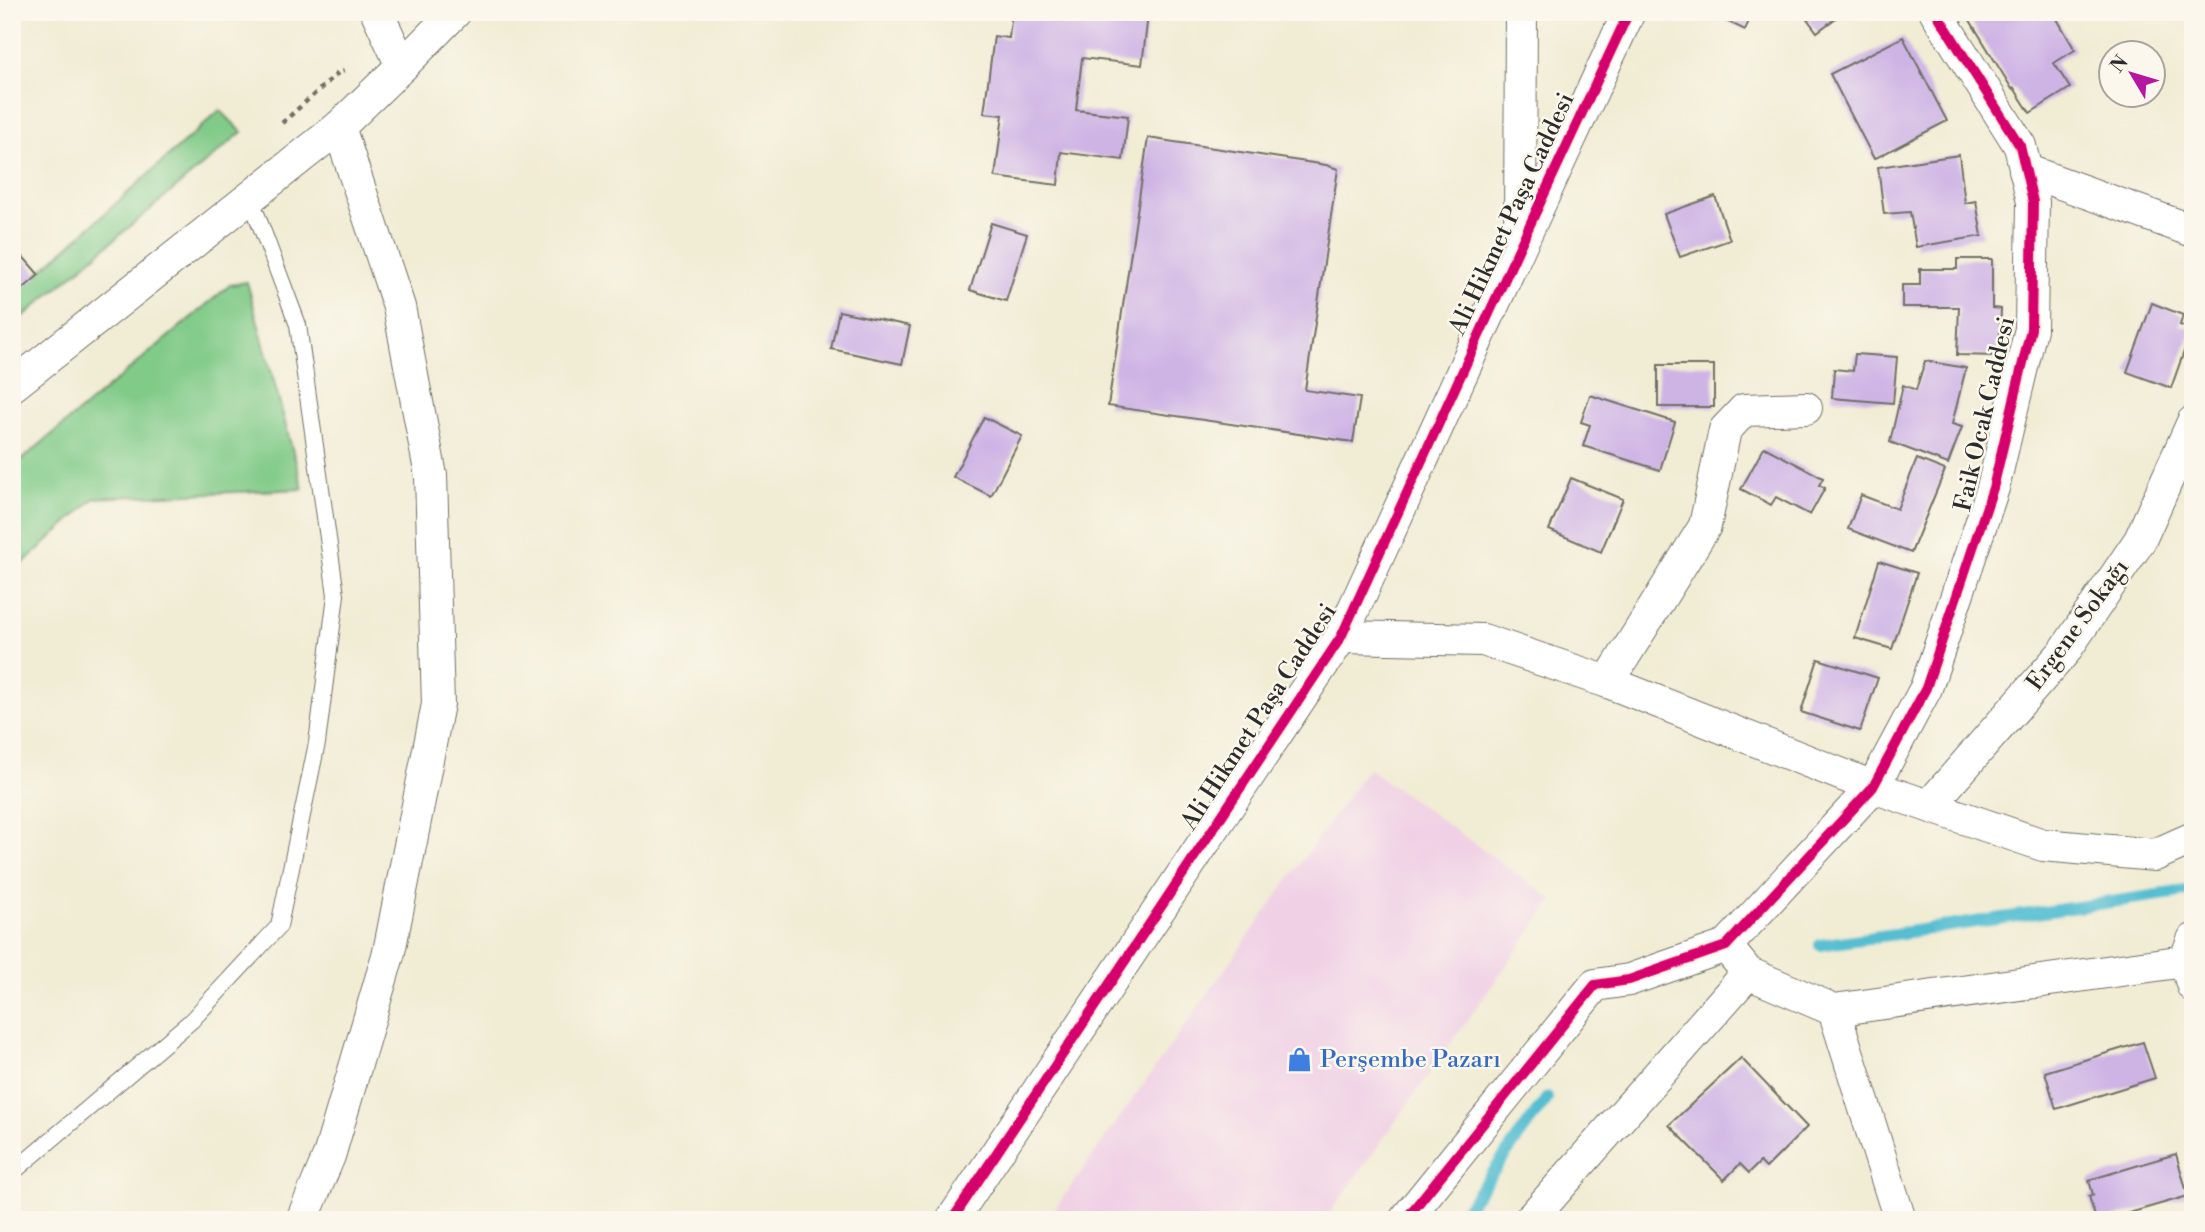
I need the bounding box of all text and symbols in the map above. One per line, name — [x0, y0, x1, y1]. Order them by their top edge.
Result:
north arrow — [2096, 38, 2166, 108]
text: N — [2105, 51, 2133, 77]
street label: Ali Hikmet Paşa Caddesi — [1442, 88, 1581, 341]
street label: Faik Ocak Caddesi — [1948, 314, 2022, 514]
street label: Ergene Sokağı — [2020, 553, 2136, 697]
street label: Ali Hikmet Paşa Caddesi — [1174, 598, 1344, 837]
place label: Perşembe Pazarı — [1320, 1045, 1501, 1075]
shop icon: Perşembe Pazarı — [1286, 1046, 1314, 1074]

